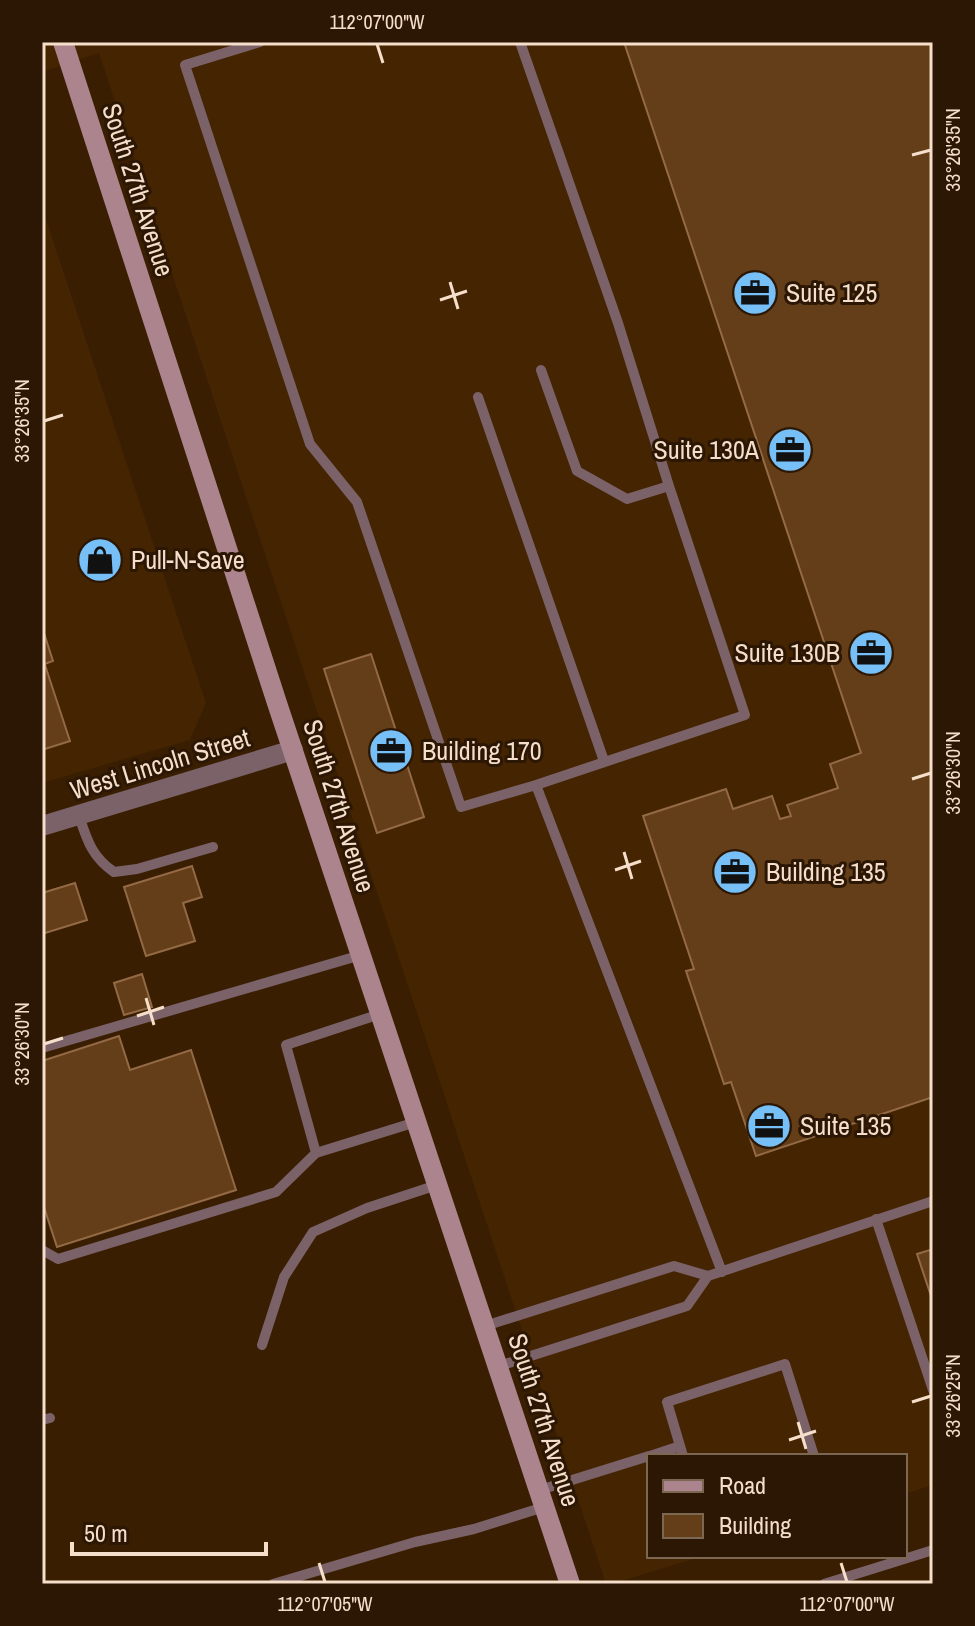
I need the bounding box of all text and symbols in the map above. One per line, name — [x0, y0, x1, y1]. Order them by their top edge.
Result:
text: 112°07'00"W — [329, 8, 425, 35]
street label: South 27th Avenue — [94, 99, 183, 281]
text: 33°26'35"N — [939, 108, 966, 192]
office icon: Suite 125 — [731, 269, 779, 317]
place label: Suite 125 — [786, 275, 877, 310]
text: 33°26'35"N — [8, 379, 35, 463]
office icon: Suite 130A — [766, 426, 814, 474]
place label: Suite 130A — [653, 432, 760, 467]
shop icon: Pull-N-Save — [76, 536, 124, 584]
place label: Pull-N-Save — [131, 542, 245, 577]
office icon: Suite 130B — [847, 629, 895, 677]
place label: Suite 130B — [734, 635, 840, 670]
street label: South 27th Avenue — [295, 715, 384, 897]
street label: West Lincoln Street — [66, 720, 254, 807]
office icon: Building 170 — [367, 727, 415, 775]
text: 33°26'30"N — [939, 731, 966, 815]
place label: Building 170 — [422, 733, 542, 768]
office icon: Building 135 — [711, 848, 759, 896]
place label: Building 135 — [766, 854, 886, 889]
text: 33°26'30"N — [8, 1002, 35, 1086]
office icon: Suite 135 — [745, 1102, 793, 1150]
place label: Suite 135 — [800, 1108, 891, 1143]
street label: South 27th Avenue — [500, 1329, 589, 1511]
text: 33°26'25"N — [939, 1354, 966, 1438]
legend — [647, 1454, 907, 1558]
text: Road — [719, 1469, 766, 1501]
scale bar — [72, 1506, 266, 1556]
text: Building — [719, 1509, 791, 1541]
text: 50 m — [84, 1517, 128, 1549]
text: 112°07'05"W — [277, 1590, 373, 1617]
text: 112°07'00"W — [799, 1590, 895, 1617]

